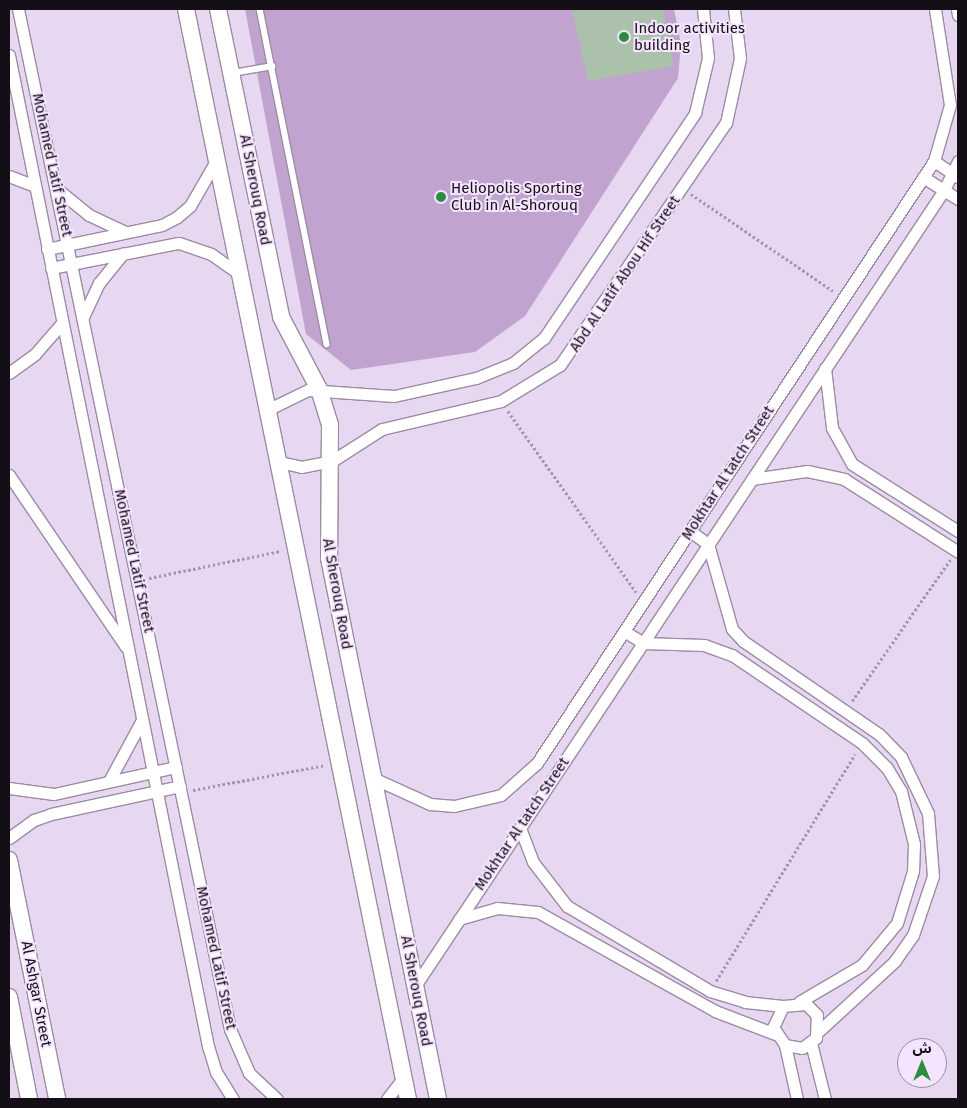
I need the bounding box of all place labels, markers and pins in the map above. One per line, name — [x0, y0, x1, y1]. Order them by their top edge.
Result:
place label: Indoor activities building — [634, 19, 745, 54]
marker: Indoor activities building — [618, 31, 630, 43]
place label: Heliopolis Sporting Club in Al-Shorouq — [451, 179, 582, 214]
marker: Heliopolis Sporting Club in Al-Shorouq — [435, 191, 447, 203]

